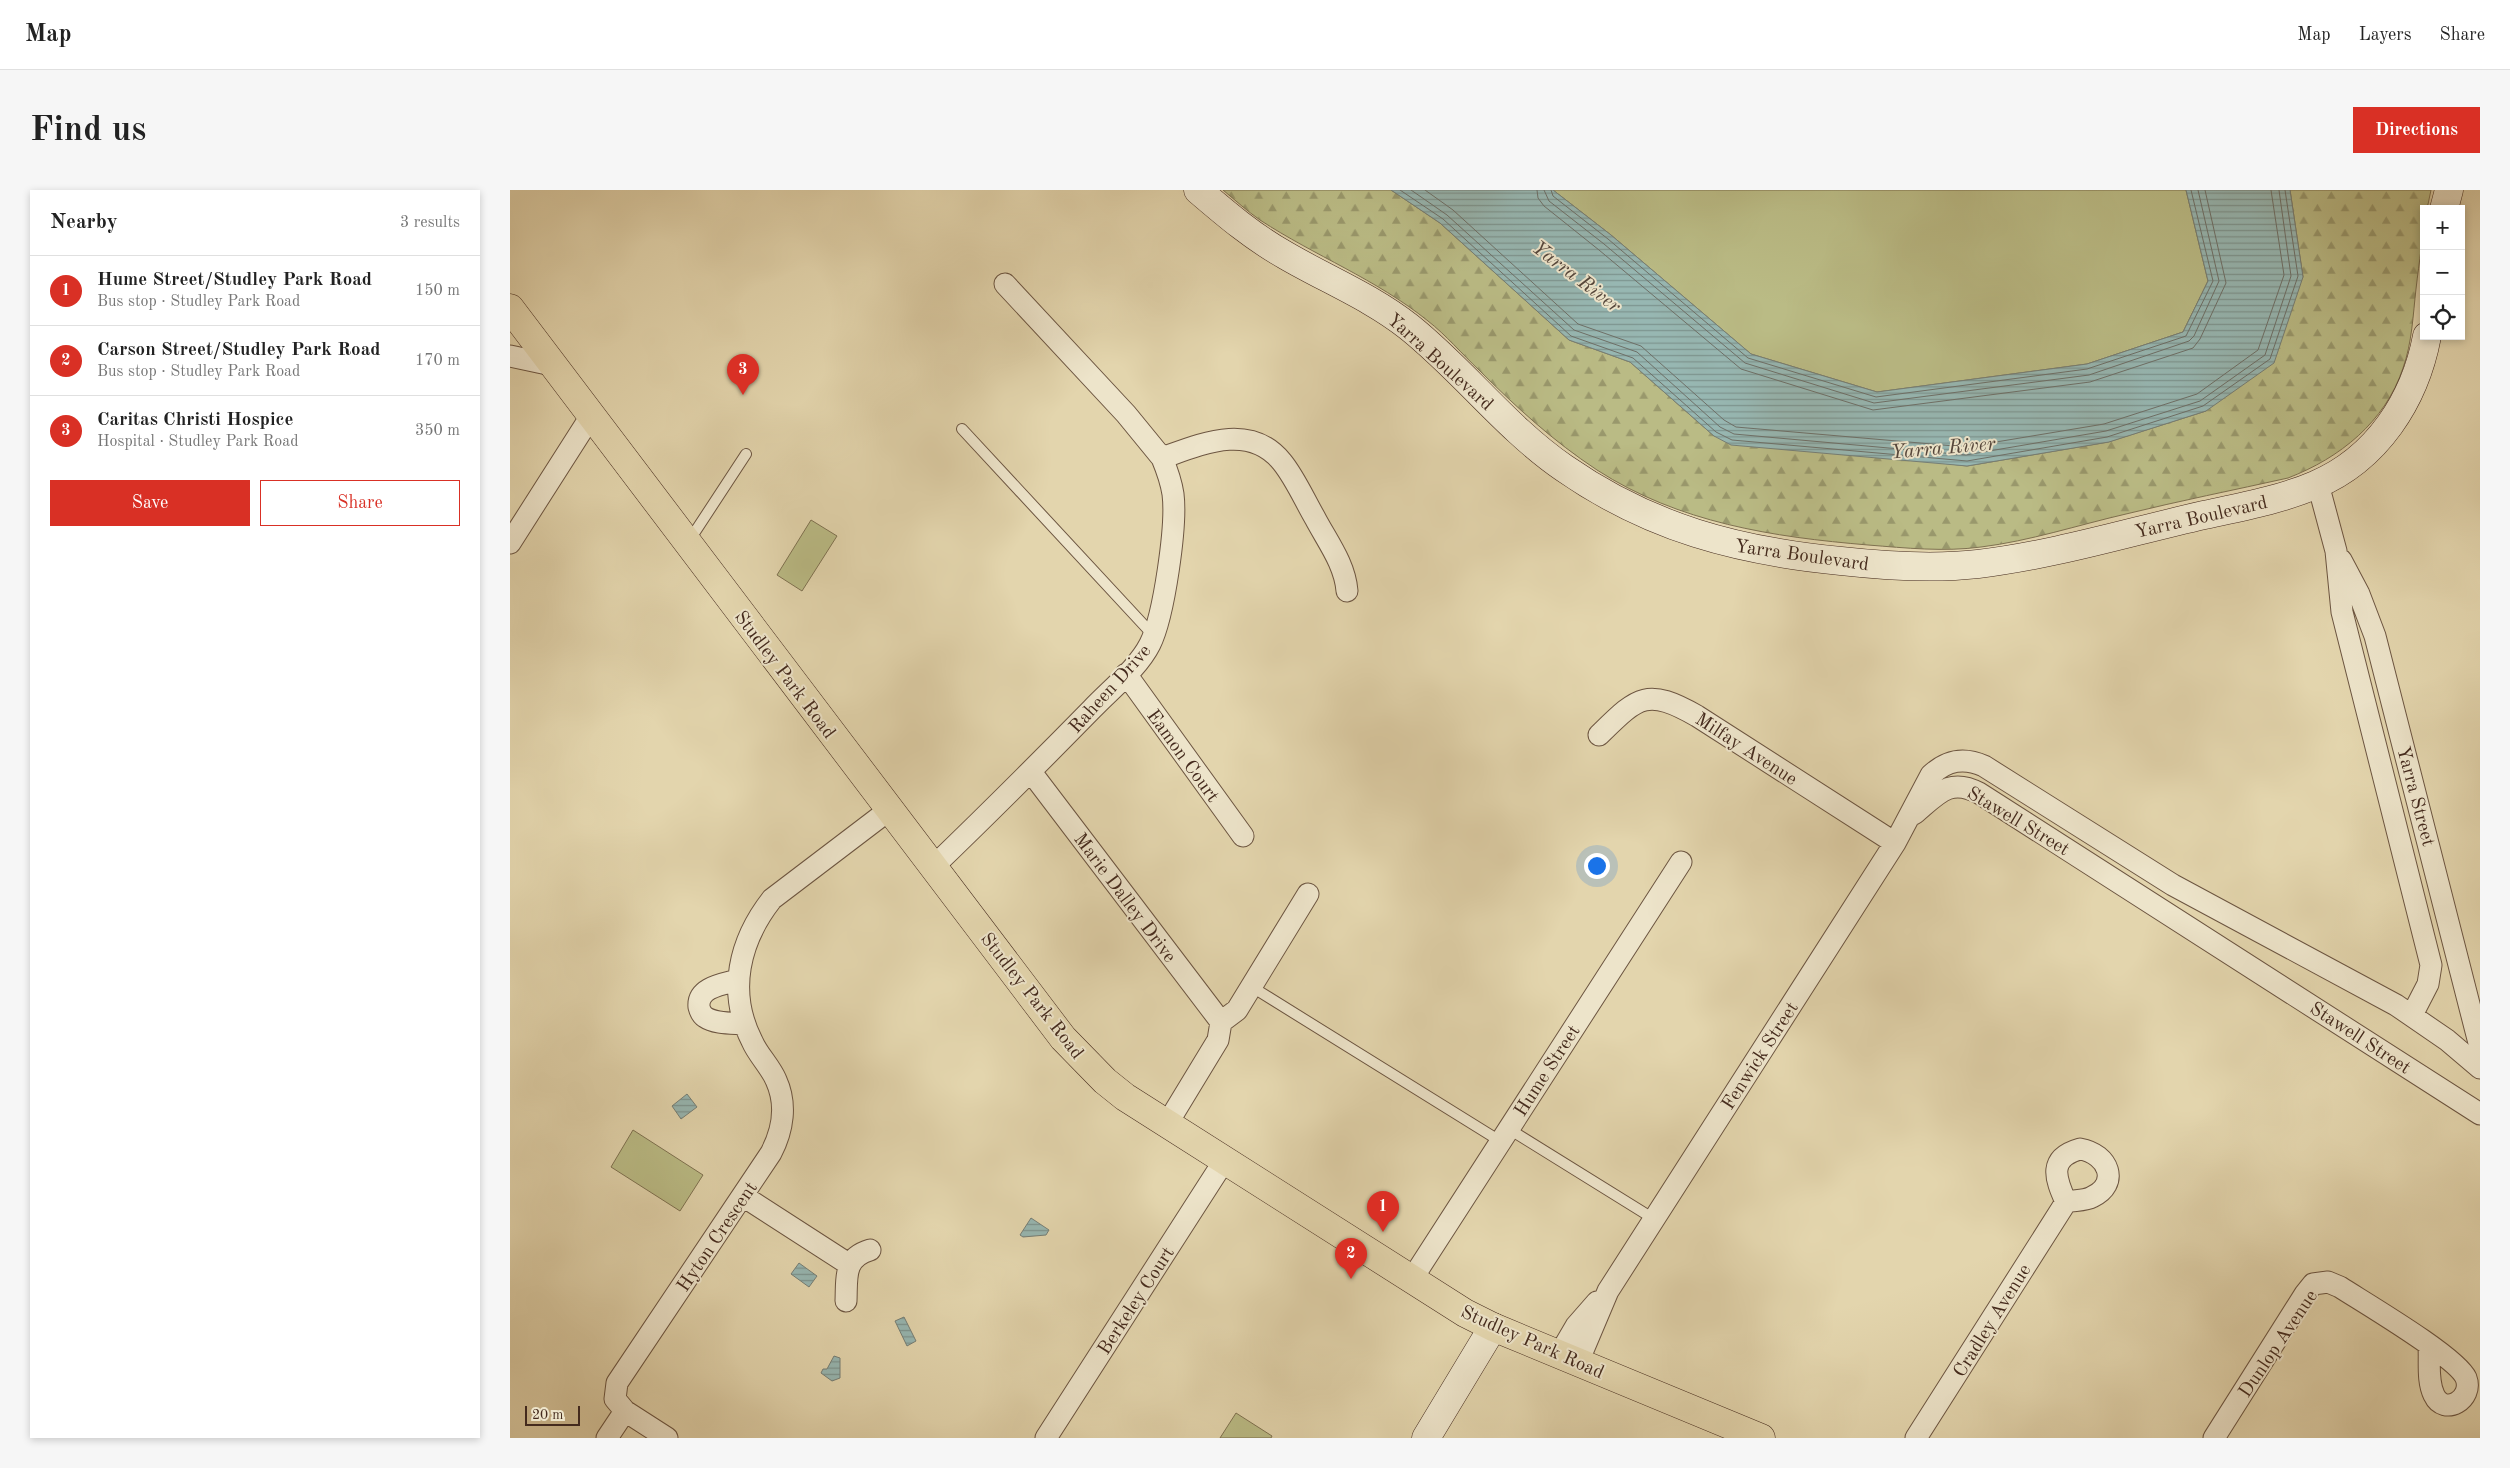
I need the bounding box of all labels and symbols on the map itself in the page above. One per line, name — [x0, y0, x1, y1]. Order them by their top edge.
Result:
water label: Yarra River — [1528, 238, 1624, 317]
street label: Yarra Boulevard — [1383, 310, 1496, 415]
pin: 3 — [727, 354, 759, 395]
water label: Yarra River — [1890, 434, 1997, 464]
street label: Yarra Boulevard — [2133, 494, 2270, 543]
street label: Yarra Boulevard — [1733, 538, 1870, 575]
street label: Studley Park Road — [730, 608, 838, 743]
street label: Raheen Drive — [1066, 642, 1155, 738]
street label: Eamon Court — [1142, 707, 1222, 806]
street label: Milfay Avenue — [1691, 710, 1800, 790]
street label: Yarra Street — [2392, 745, 2437, 849]
street label: Stawell Street — [1963, 784, 2072, 860]
street label: Marie Dalley Drive — [1069, 830, 1179, 967]
your location — [1584, 853, 1610, 879]
street label: Studley Park Road — [976, 930, 1086, 1063]
street label: Fenwick Street — [1719, 999, 1803, 1114]
street label: Stawell Street — [2306, 1000, 2413, 1079]
street label: Hume Street — [1512, 1022, 1585, 1120]
street label: Hyton Crescent — [674, 1179, 762, 1296]
pin: 1 — [1367, 1191, 1399, 1232]
pin: 2 — [1335, 1238, 1367, 1279]
street label: Berkeley Court — [1095, 1244, 1179, 1359]
street label: Cradley Avenue — [1951, 1261, 2035, 1381]
street label: Dunlop Avenue — [2236, 1287, 2322, 1402]
street label: Studley Park Road — [1458, 1303, 1607, 1383]
scale bar — [525, 1403, 580, 1426]

